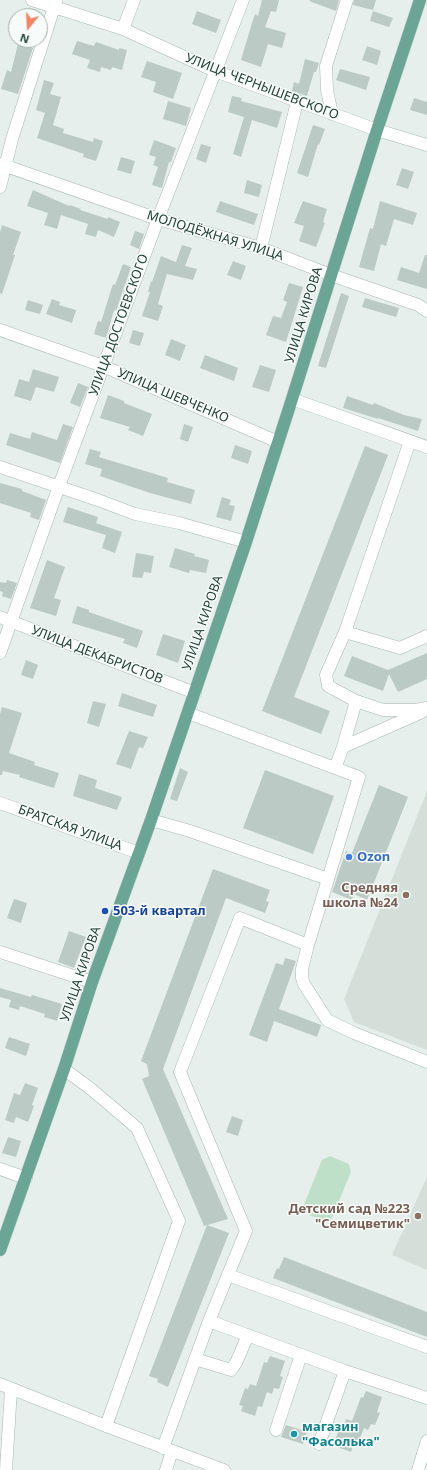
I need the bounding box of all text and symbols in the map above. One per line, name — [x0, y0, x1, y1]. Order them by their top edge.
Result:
north arrow — [8, 8, 48, 48]
text: N — [18, 30, 31, 47]
street label: УЛИЦА ЧЕРНЫШЕВСКОГО — [183, 51, 341, 123]
street label: МОЛОДЁЖНАЯ УЛИЦА — [145, 208, 285, 264]
street label: УЛИЦА ДОСТОЕВСКОГО — [86, 252, 152, 398]
street label: УЛИЦА КИРОВА — [282, 265, 326, 365]
street label: УЛИЦА ШЕВЧЕНКО — [115, 365, 231, 427]
street label: УЛИЦА КИРОВА — [179, 573, 227, 673]
street label: УЛИЦА ДЕКАБРИСТОВ — [29, 623, 165, 687]
street label: БРАТСКАЯ УЛИЦА — [16, 802, 124, 854]
place label: Ozon — [357, 849, 390, 865]
marker: Ozon — [344, 852, 354, 862]
place label: Средняя школа №24 — [322, 880, 398, 911]
marker: Средняя школа №24 — [401, 890, 411, 900]
place label: 503-й квартал — [113, 903, 206, 919]
marker: 503-й квартал — [100, 906, 110, 916]
street label: УЛИЦА КИРОВА — [57, 924, 105, 1024]
place label: Детский сад №223 "Семицветик" — [288, 1201, 410, 1232]
marker: Детский сад №223 "Семицветик" — [413, 1211, 423, 1221]
place label: магазин "Фасолька" — [302, 1419, 380, 1450]
marker: магазин "Фасолька" — [289, 1429, 299, 1439]

